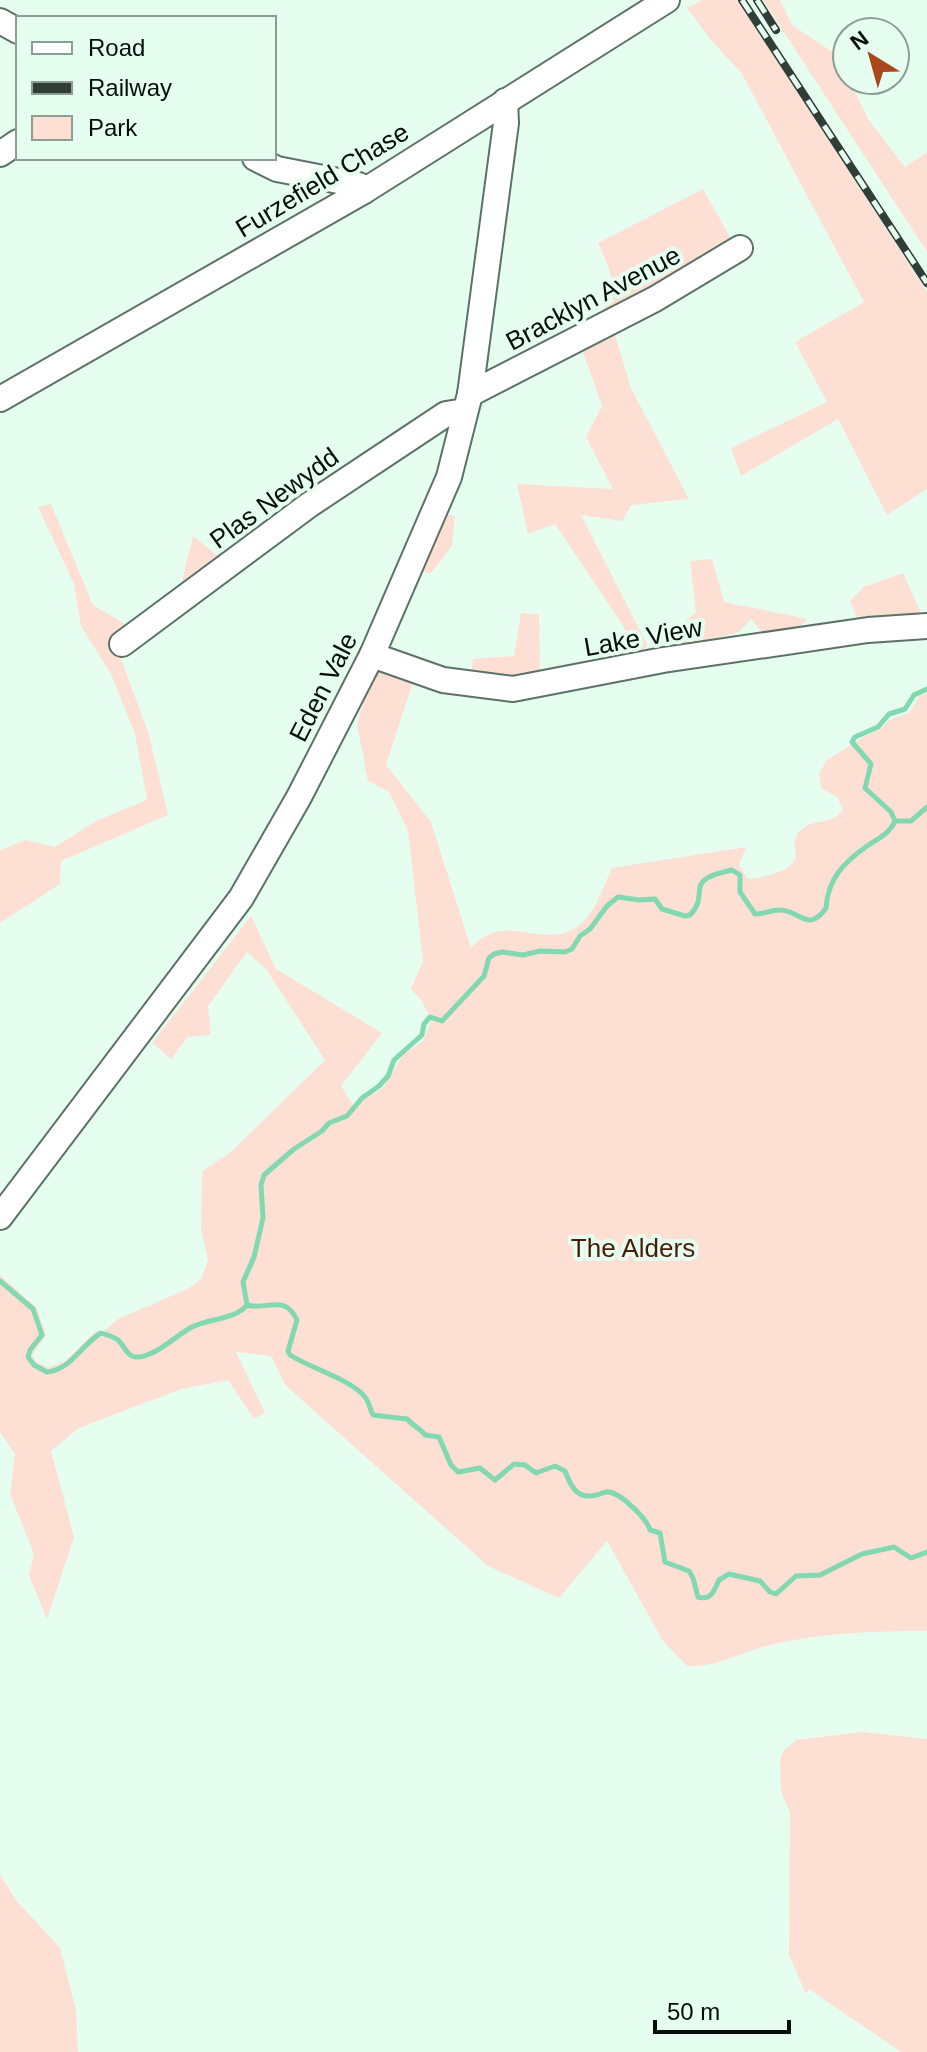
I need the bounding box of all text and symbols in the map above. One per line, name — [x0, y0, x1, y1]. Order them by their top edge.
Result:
legend — [16, 16, 276, 160]
north arrow — [831, 16, 911, 96]
text: N — [845, 26, 873, 55]
text: Road — [88, 34, 145, 61]
text: Railway — [88, 74, 172, 101]
text: Park — [88, 114, 138, 141]
street label: Furzefield Chase — [230, 117, 414, 243]
street label: Bracklyn Avenue — [501, 239, 685, 357]
street label: Plas Newydd — [204, 441, 344, 555]
street label: Lake View — [582, 612, 705, 662]
street label: Eden Vale — [283, 628, 363, 746]
park label: The Alders — [571, 1233, 695, 1263]
scale bar — [655, 1984, 789, 2034]
text: 50 m — [667, 1998, 720, 2025]

